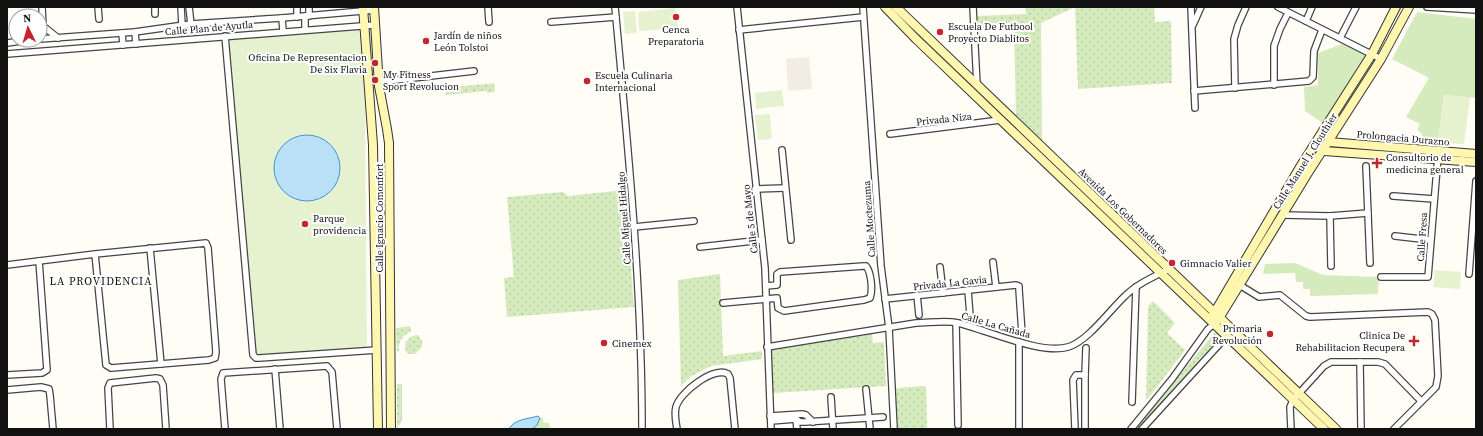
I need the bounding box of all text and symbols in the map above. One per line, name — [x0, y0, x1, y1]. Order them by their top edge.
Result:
north arrow — [8, 8, 48, 48]
text: N — [23, 11, 32, 26]
marker: Cenca Preparatoria — [671, 12, 681, 22]
street label: Calle Plan de Ayutla — [164, 18, 255, 38]
place label: Escuela De Futbool Proyecto Diablitos — [948, 20, 1033, 45]
place label: Cenca Preparatoria — [648, 23, 705, 48]
marker: Escuela De Futbool Proyecto Diablitos — [935, 27, 945, 37]
place label: Jardín de niños León Tolstoi — [433, 29, 502, 54]
marker: Jardín de niños León Tolstoi — [421, 36, 431, 46]
place label: Oficina De Representacion De Six Flavia — [248, 51, 368, 76]
marker: Oficina De Representacion De Six Flavia — [370, 58, 380, 68]
place label: My Fitness Sport Revolucion — [383, 68, 459, 93]
place label: Escuela Culinaria Internacional — [595, 69, 674, 94]
marker: My Fitness Sport Revolucion — [370, 75, 380, 85]
marker: Escuela Culinaria Internacional — [582, 76, 592, 86]
street label: Privada Niza — [916, 110, 973, 128]
street label: Calle Manuel J. Clouthier — [1270, 110, 1340, 212]
street label: Prolongacia Durazno — [1356, 127, 1451, 149]
place label: Consultorio de medicina general — [1386, 151, 1464, 176]
marker: Consultorio de medicina general — [1371, 157, 1383, 169]
street label: Calle Ignacio Comonfort — [373, 163, 386, 273]
street label: Avenida Los Gobernadores — [1076, 165, 1170, 257]
street label: Calle Miguel Hidalgo — [614, 171, 634, 265]
street label: Calle Moctezuma — [860, 179, 878, 258]
street label: Calle 5 de Mayo — [739, 183, 761, 254]
street label: Calle Fresa — [1414, 211, 1430, 262]
place label: Parque providencia — [313, 212, 367, 237]
marker: Parque providencia — [300, 219, 310, 229]
place label: Gimnacio Valier — [1180, 257, 1252, 270]
marker: Gimnacio Valier — [1167, 258, 1177, 268]
street label: Privada La Gavia — [913, 273, 988, 293]
district label: LA PROVIDENCIA — [50, 274, 152, 289]
street label: Calle La Cañada — [960, 309, 1033, 341]
place label: Primaria Revolución — [1212, 322, 1263, 347]
marker: Primaria Revolución — [1265, 329, 1275, 339]
place label: Clinica De Rehabilitacion Recupera — [1295, 329, 1406, 354]
marker: Clinica De Rehabilitacion Recupera — [1408, 335, 1420, 347]
place label: Cinemex — [612, 337, 653, 350]
marker: Cinemex — [599, 338, 609, 348]

